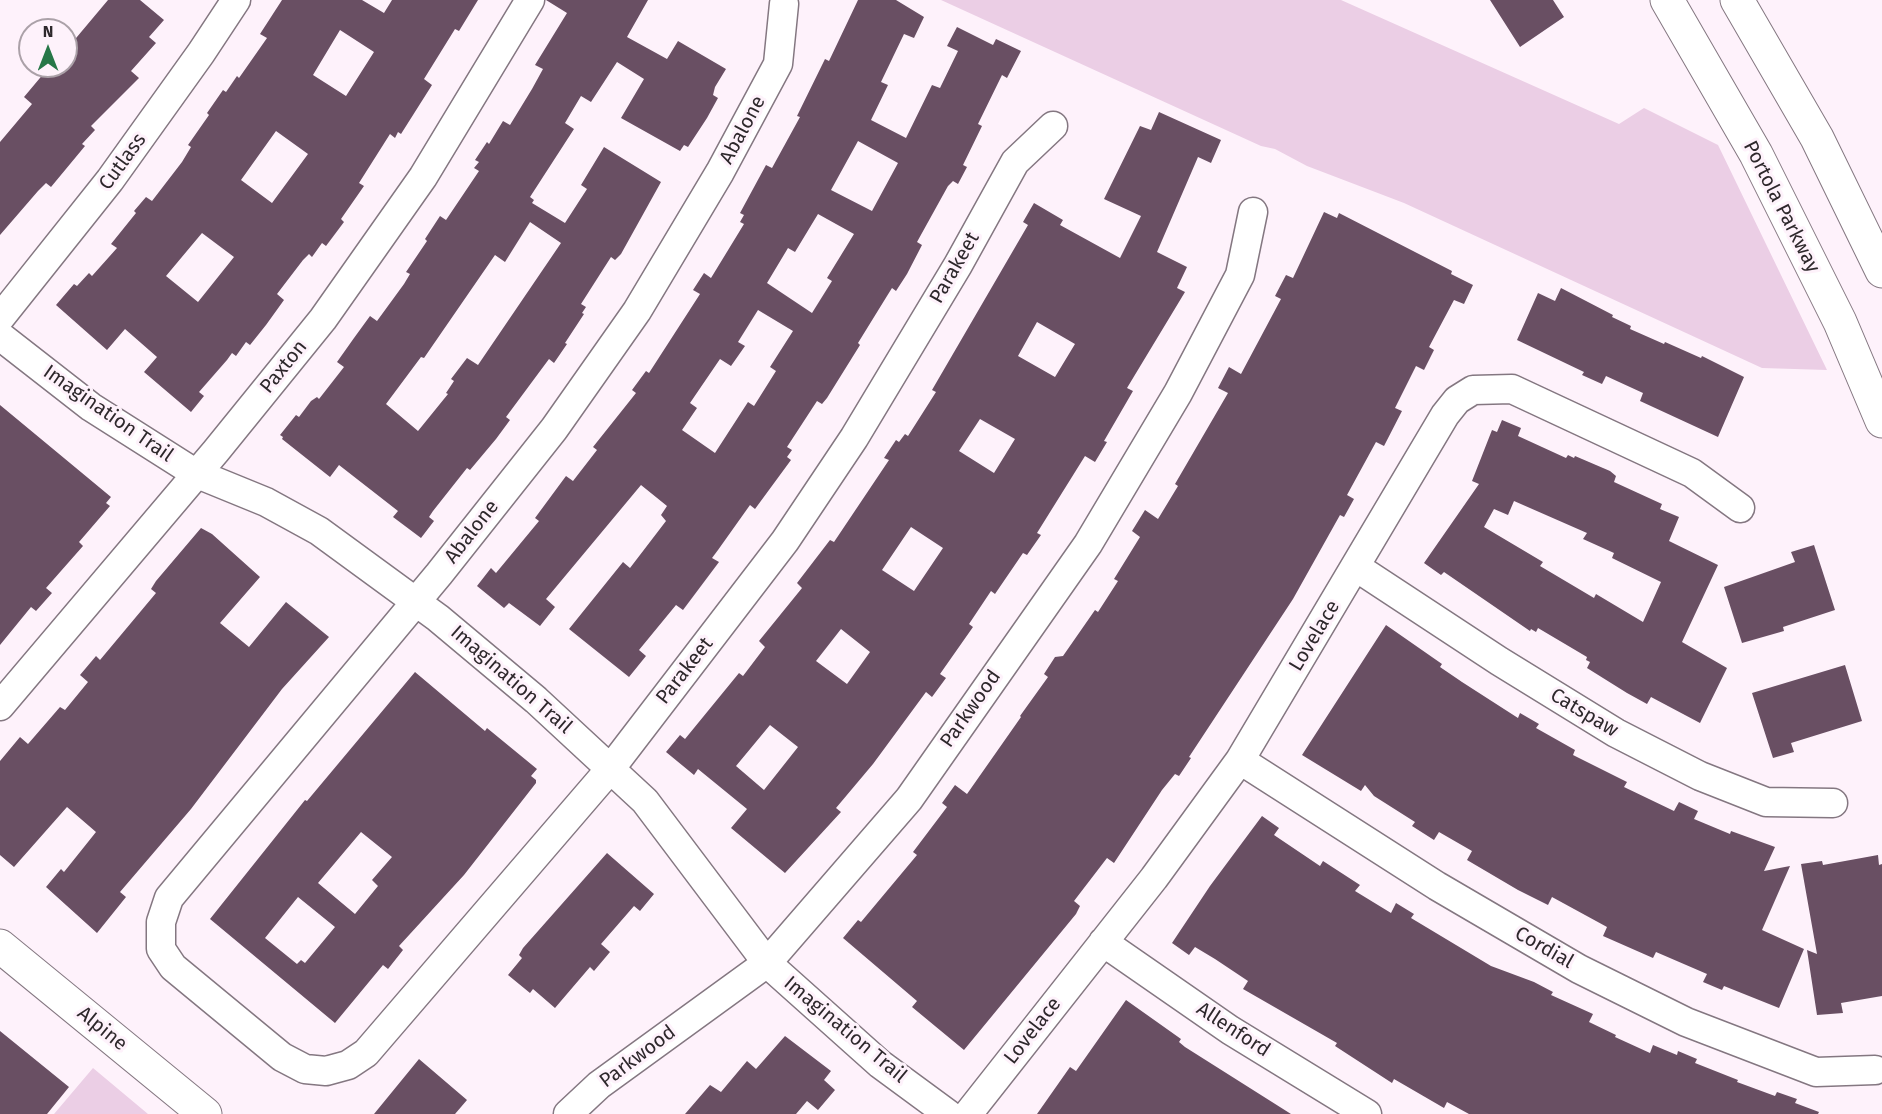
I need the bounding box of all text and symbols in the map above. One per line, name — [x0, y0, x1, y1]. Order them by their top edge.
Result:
north arrow — [18, 18, 78, 78]
text: N — [43, 22, 53, 41]
street label: Abalone — [715, 92, 771, 168]
street label: Cutlass — [94, 129, 152, 195]
street label: Portola Parkway — [1737, 137, 1825, 277]
street label: Parakeet — [925, 228, 985, 308]
street label: Paxton — [255, 336, 313, 398]
street label: Imagination Trail — [38, 360, 178, 468]
street label: Abalone — [440, 496, 504, 568]
street label: Lovelace — [1285, 596, 1345, 676]
street label: Imagination Trail — [445, 621, 577, 739]
street label: Parakeet — [651, 633, 719, 709]
street label: Parkwood — [936, 666, 1006, 752]
street label: Catspaw — [1546, 683, 1622, 743]
street label: Cordial — [1510, 922, 1578, 974]
street label: Imagination Trail — [779, 972, 911, 1088]
street label: Lovelace — [999, 993, 1067, 1069]
street label: Allenford — [1192, 997, 1274, 1063]
street label: Alpine — [72, 1002, 132, 1056]
street label: Parkwood — [595, 1021, 681, 1093]

